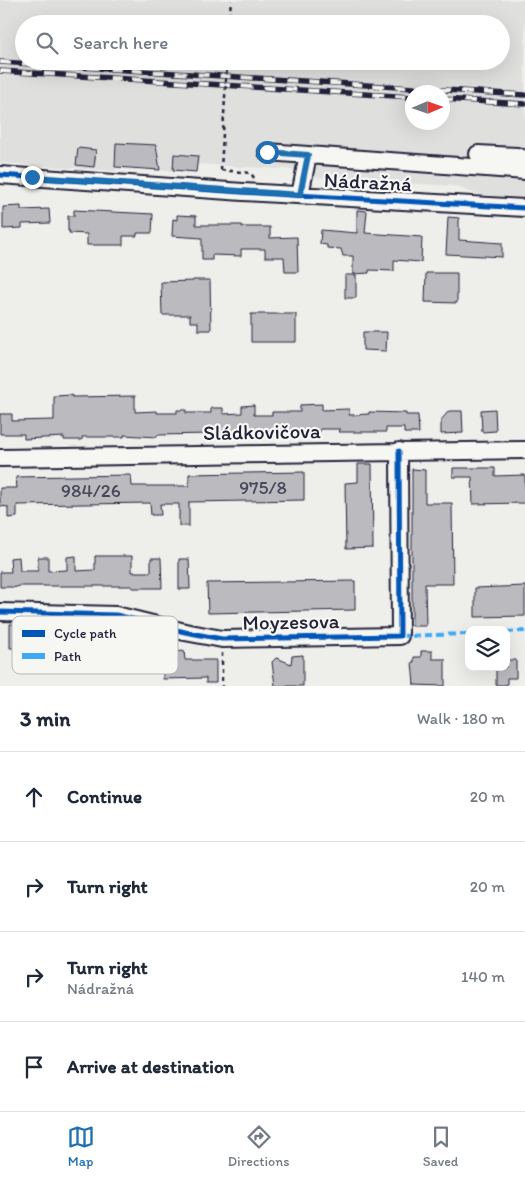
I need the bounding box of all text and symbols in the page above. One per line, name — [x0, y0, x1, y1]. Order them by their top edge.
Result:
search box — [15, 15, 510, 70]
icon: search — [33, 29, 61, 57]
text: Search here — [73, 31, 168, 54]
north arrow — [405, 85, 450, 130]
route start — [256, 141, 279, 164]
route end — [21, 166, 44, 189]
street label: Nádražná — [323, 167, 413, 196]
street label: Sládkovičova — [203, 418, 321, 445]
house number: 975/8 — [239, 476, 287, 499]
house number: 984/26 — [61, 479, 121, 502]
street label: Moyzesova — [242, 608, 340, 635]
legend — [12, 616, 178, 674]
text: Cycle path — [54, 625, 117, 642]
map controls — [465, 626, 510, 671]
button: layers — [465, 626, 510, 671]
text: Path — [54, 648, 81, 665]
text: 3 min — [20, 706, 70, 731]
text: Walk · 180 m — [417, 709, 505, 728]
icon: ahead — [20, 783, 48, 811]
text: Continue — [67, 785, 142, 808]
text: 20 m — [470, 787, 505, 806]
icon: right — [20, 873, 48, 901]
text: Turn right — [67, 875, 148, 898]
text: 20 m — [470, 877, 505, 896]
text: Turn right — [67, 956, 148, 979]
icon: right — [20, 963, 48, 991]
text: 140 m — [461, 967, 505, 986]
text: Nádražná — [67, 979, 134, 998]
icon: arrive — [20, 1053, 48, 1081]
text: Arrive at destination — [67, 1055, 234, 1078]
tab: Map — [67, 1123, 95, 1170]
tab: Directions — [228, 1123, 289, 1170]
tab: Saved — [423, 1123, 458, 1170]

